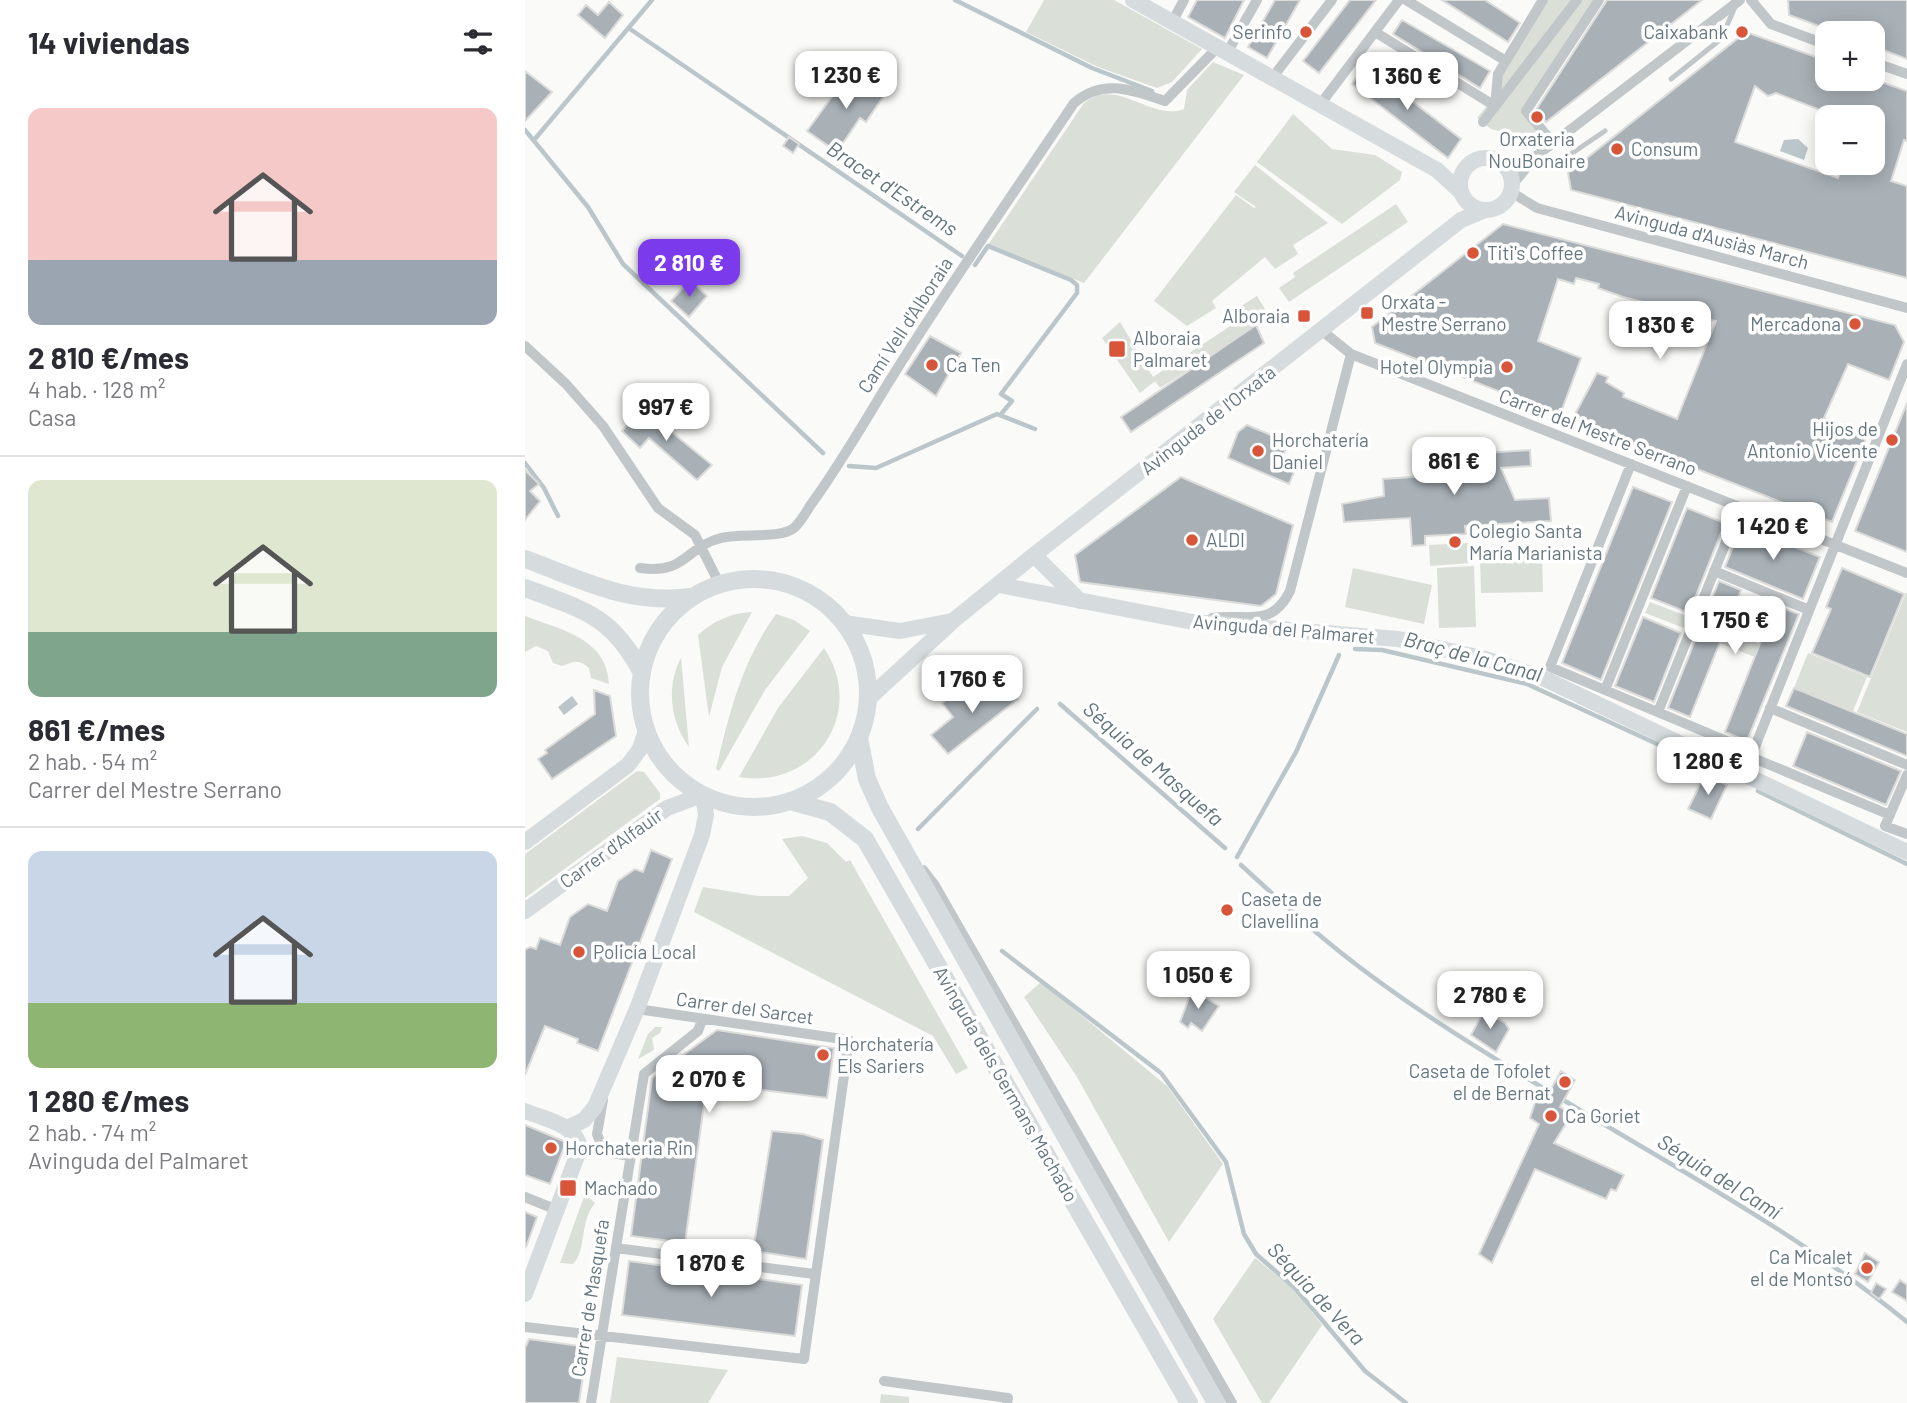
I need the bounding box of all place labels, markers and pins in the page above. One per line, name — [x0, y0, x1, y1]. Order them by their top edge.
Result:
place label: Serinfo — [1233, 20, 1292, 43]
place label: Caixabank — [1643, 20, 1728, 43]
marker: Serinfo — [1298, 24, 1314, 40]
marker: Caixabank — [1734, 24, 1750, 40]
pin: 1 230 € — [781, 52, 911, 111]
pin: 1 360 € — [1342, 52, 1472, 112]
marker: Orxateria NouBonaire — [1529, 109, 1545, 125]
place label: Orxateria NouBonaire — [1488, 127, 1586, 172]
place label: Consum — [1631, 137, 1698, 160]
marker: Consum — [1609, 141, 1625, 157]
pin: 2 810 € — [624, 240, 754, 299]
place label: Titi's Coffee — [1487, 241, 1584, 264]
marker: Titi's Coffee — [1465, 245, 1481, 261]
place label: Orxata - Mestre Serrano — [1381, 290, 1507, 335]
pin: 1 830 € — [1595, 302, 1725, 361]
place label: Alboraia — [1222, 304, 1290, 327]
marker: Orxata - Mestre Serrano — [1359, 305, 1375, 321]
marker: Alboraia — [1296, 308, 1312, 324]
place label: Mercadona — [1750, 312, 1841, 335]
marker: Mercadona — [1847, 316, 1863, 332]
place label: Alboraia Palmaret — [1133, 326, 1207, 371]
marker: Alboraia Palmaret — [1107, 339, 1127, 359]
place label: Ca Ten — [946, 353, 1001, 376]
place label: Hotel Olympia — [1380, 355, 1493, 378]
marker: Ca Ten — [924, 357, 940, 373]
marker: Hotel Olympia — [1499, 359, 1515, 375]
pin: 997 € — [617, 384, 715, 443]
place label: Hijos de Antonio Vicente — [1747, 417, 1878, 462]
place label: Horchatería Daniel — [1272, 428, 1369, 473]
marker: Hijos de Antonio Vicente — [1884, 432, 1900, 448]
pin: 861 € — [1405, 438, 1503, 497]
marker: Horchatería Daniel — [1250, 443, 1266, 459]
pin: 1 420 € — [1708, 503, 1838, 562]
place label: Colegio Santa María Marianista — [1469, 519, 1602, 564]
place label: ALDI — [1206, 528, 1245, 551]
marker: ALDI — [1184, 532, 1200, 548]
marker: Colegio Santa María Marianista — [1447, 534, 1463, 550]
pin: 1 750 € — [1670, 596, 1800, 656]
pin: 1 760 € — [907, 656, 1037, 715]
pin: 1 280 € — [1643, 738, 1773, 797]
place label: Caseta de Clavellina — [1241, 887, 1322, 932]
marker: Caseta de Clavellina — [1219, 902, 1235, 918]
place label: Policía Local — [593, 940, 696, 963]
marker: Policía Local — [571, 944, 587, 960]
pin: 1 050 € — [1133, 951, 1263, 1011]
pin: 2 780 € — [1425, 972, 1555, 1031]
place label: Horchatería Els Sariers — [837, 1032, 934, 1077]
marker: Horchatería Els Sariers — [815, 1047, 831, 1063]
pin: 2 070 € — [644, 1056, 774, 1115]
place label: Caseta de Tofolet el de Bernat — [1409, 1059, 1551, 1104]
marker: Caseta de Tofolet el de Bernat — [1557, 1074, 1573, 1090]
place label: Ca Goriet — [1565, 1104, 1641, 1127]
marker: Ca Goriet — [1543, 1108, 1559, 1124]
place label: Horchateria Rin — [565, 1136, 693, 1159]
marker: Horchateria Rin — [543, 1140, 559, 1156]
place label: Machado — [584, 1176, 658, 1199]
marker: Machado — [558, 1178, 578, 1198]
pin: 1 870 € — [646, 1240, 776, 1299]
place label: Ca Micalet el de Montsó — [1750, 1245, 1853, 1290]
marker: Ca Micalet el de Montsó — [1859, 1260, 1875, 1276]

